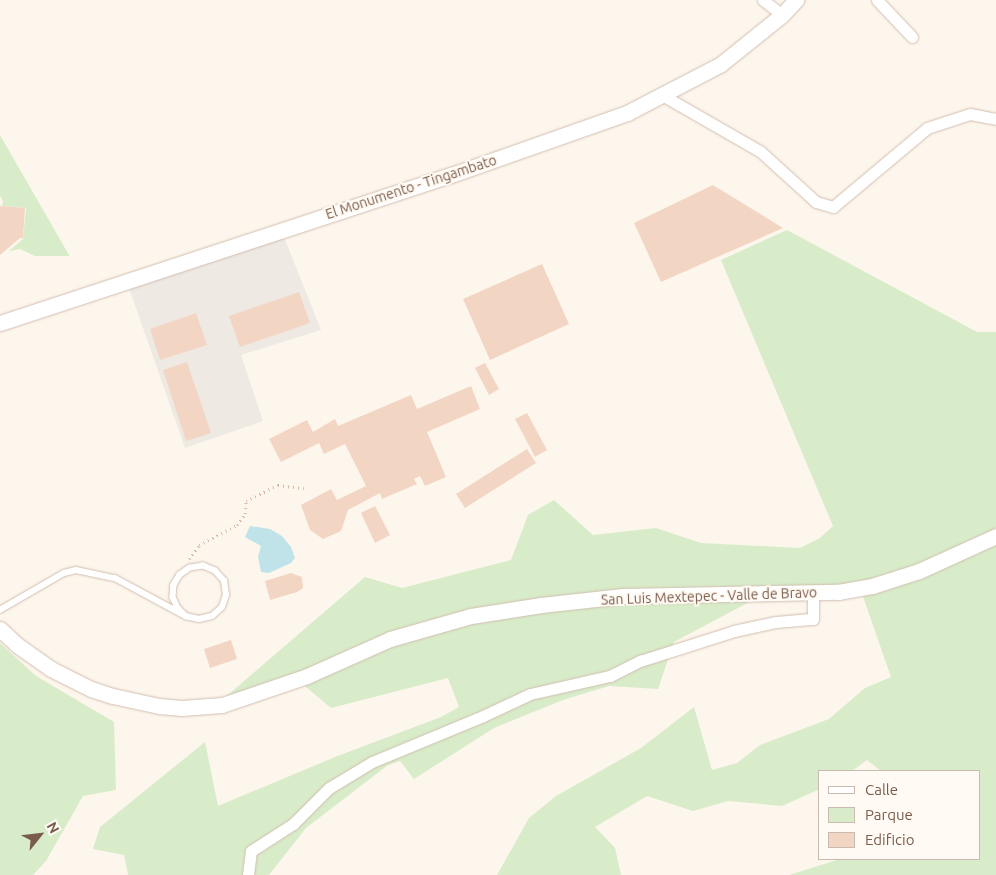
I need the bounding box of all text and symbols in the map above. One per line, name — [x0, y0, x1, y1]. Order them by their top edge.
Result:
street label: El Monumento - Tingambato — [323, 151, 499, 223]
street label: San Luis Mextepec - Valle de Bravo — [601, 584, 817, 608]
legend — [818, 770, 981, 860]
text: Calle — [865, 781, 898, 798]
text: Parque — [865, 806, 913, 823]
north arrow — [15, 810, 65, 860]
text: N — [44, 819, 63, 836]
text: Edificio — [865, 831, 914, 848]

